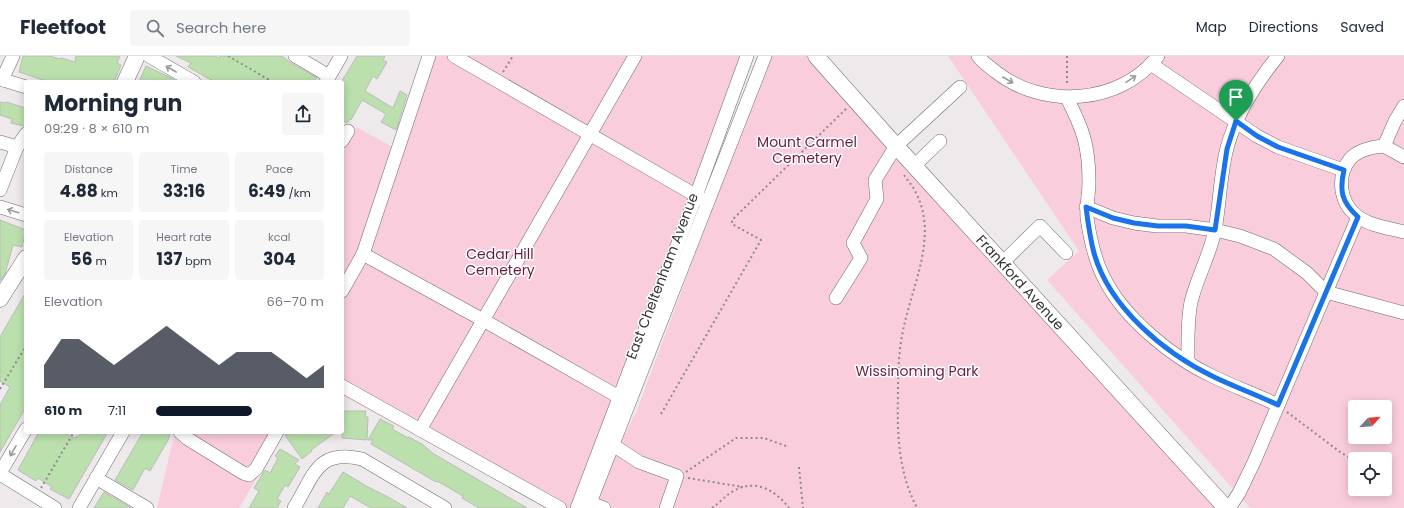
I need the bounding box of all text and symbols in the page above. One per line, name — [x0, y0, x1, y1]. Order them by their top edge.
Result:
search box — [130, 10, 410, 46]
text: Fleetfoot — [20, 14, 106, 41]
icon: search — [144, 17, 166, 39]
text: Search here — [176, 17, 266, 38]
text: Map — [1196, 17, 1227, 37]
text: Directions — [1249, 17, 1318, 37]
text: Saved — [1340, 17, 1384, 37]
one-way arrow — [165, 65, 177, 72]
one-way arrow — [1126, 75, 1137, 83]
one-way arrow — [1002, 77, 1014, 85]
pin — [1219, 80, 1253, 121]
icon: arrive — [1225, 86, 1247, 108]
text: Morning run — [44, 88, 182, 119]
button: share — [282, 93, 324, 135]
text: 09:29 · 8 × 610 m — [44, 119, 149, 138]
park label: Mount Carmel Cemetery — [757, 132, 857, 168]
text: Distance — [65, 161, 113, 177]
text: Time — [171, 161, 197, 177]
text: Pace — [266, 161, 293, 177]
text: 4.88 — [60, 179, 98, 203]
text: 33:16 — [163, 179, 205, 203]
text: 6:49 — [248, 179, 286, 203]
text: km — [98, 185, 118, 201]
text: /km — [286, 185, 311, 201]
street label: East Cheltenham Avenue — [621, 190, 703, 362]
one-way arrow — [7, 207, 20, 214]
text: Elevation — [64, 229, 113, 245]
text: Heart rate — [156, 229, 212, 245]
text: kcal — [268, 229, 291, 245]
street label: Frankford Avenue — [972, 230, 1069, 335]
park label: Cedar Hill Cemetery — [465, 244, 535, 280]
text: 56 — [71, 247, 92, 271]
text: 137 — [157, 247, 182, 271]
text: 304 — [263, 247, 296, 271]
text: m — [92, 253, 107, 269]
text: bpm — [182, 253, 211, 269]
text: Elevation — [44, 292, 103, 311]
text: 66–70 m — [267, 292, 324, 311]
park label: Wissinoming Park — [855, 361, 979, 381]
north arrow — [1348, 400, 1392, 444]
map controls — [1348, 400, 1392, 496]
text: 610 m — [44, 401, 82, 420]
text: 7:11 — [108, 401, 126, 420]
one-way arrow — [9, 445, 17, 456]
button: locate — [1348, 452, 1392, 496]

